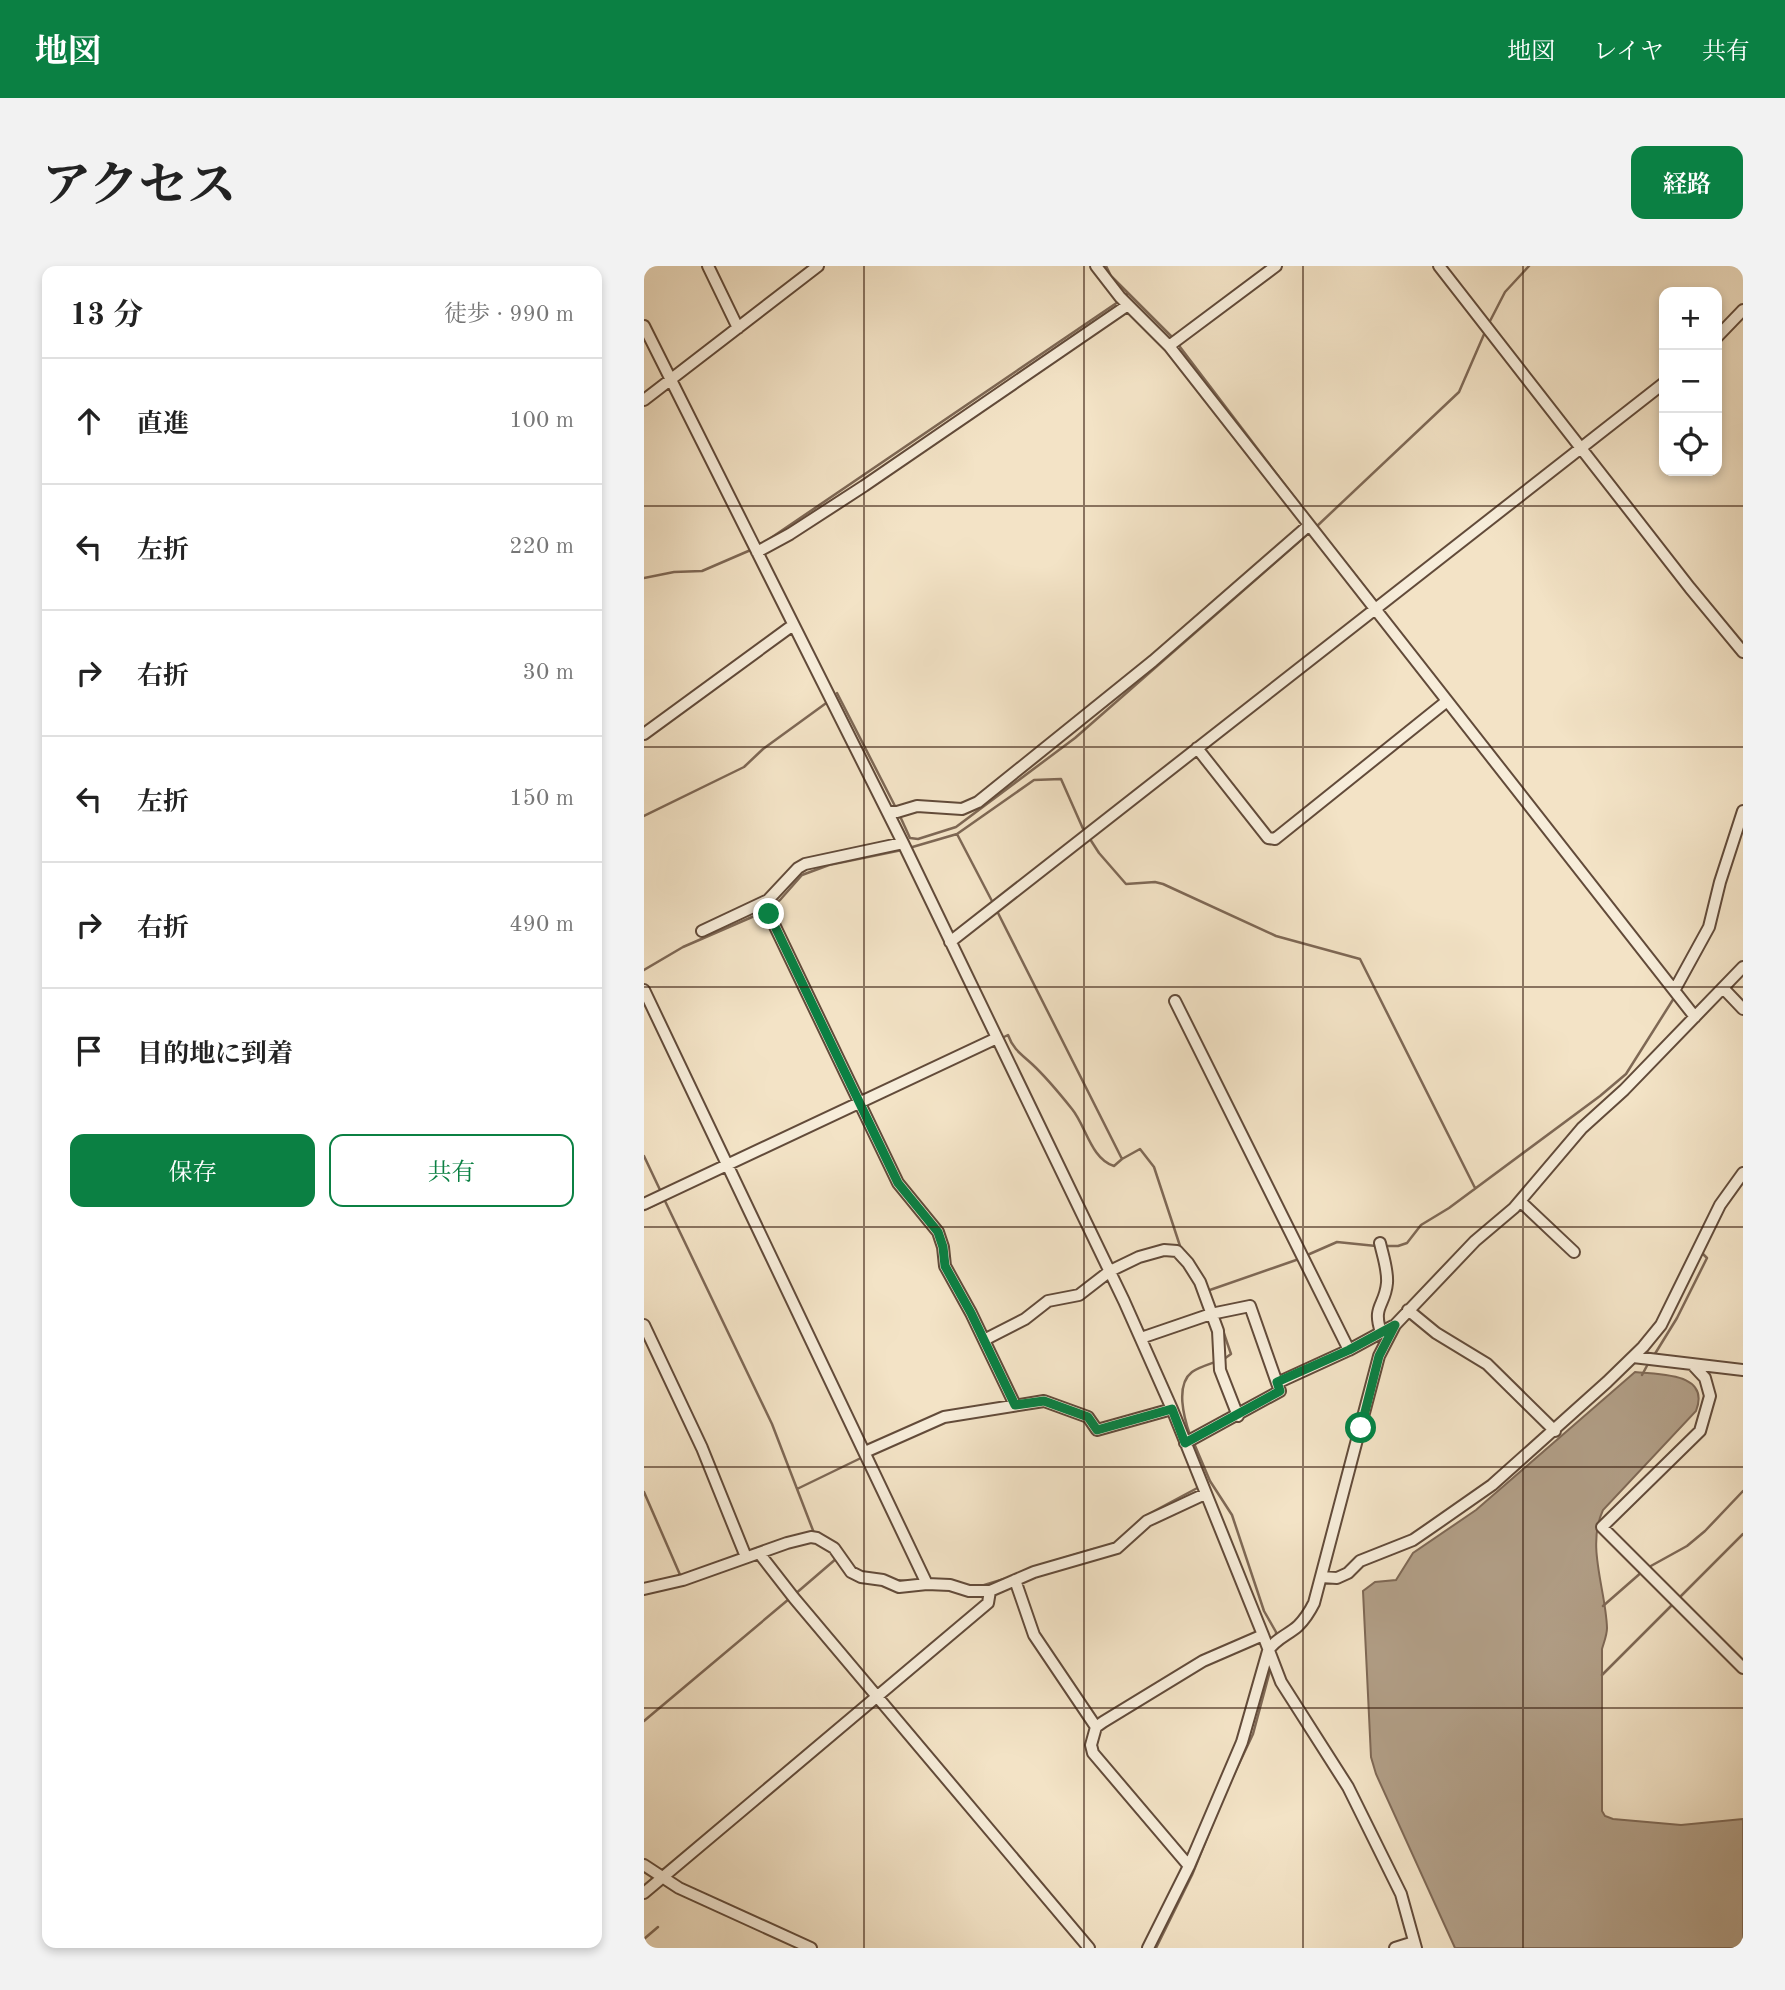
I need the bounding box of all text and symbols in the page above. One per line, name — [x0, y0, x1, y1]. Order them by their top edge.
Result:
text: 地図 — [35, 37, 101, 70]
text: 地図 — [1507, 41, 1555, 65]
text: レイヤ — [1593, 41, 1664, 65]
text: 共有 — [1702, 41, 1750, 65]
button: 経路 — [1631, 146, 1743, 219]
text: アクセス — [42, 164, 237, 213]
map controls — [1659, 287, 1722, 476]
button: + — [1659, 287, 1722, 350]
text: 13 分 — [70, 301, 143, 331]
text: 徒歩 · 990 m — [444, 303, 574, 326]
button: − — [1659, 350, 1722, 413]
icon: ahead — [70, 402, 108, 440]
text: 100 m — [509, 409, 574, 432]
text: 直進 — [137, 412, 189, 438]
button: locate — [1659, 413, 1722, 476]
icon: left — [70, 528, 108, 566]
text: 220 m — [509, 535, 574, 558]
text: 左折 — [137, 538, 189, 564]
icon: right — [70, 654, 108, 692]
text: 30 m — [523, 661, 574, 684]
text: 右折 — [137, 664, 189, 690]
icon: left — [70, 780, 108, 818]
text: 150 m — [509, 787, 574, 810]
text: 左折 — [137, 790, 189, 816]
route end — [753, 898, 784, 929]
icon: right — [70, 906, 108, 944]
text: 490 m — [509, 913, 574, 936]
text: 右折 — [137, 916, 189, 942]
icon: arrive — [70, 1032, 108, 1070]
text: 目的地に到着 — [137, 1042, 293, 1068]
button: 保存 — [70, 1134, 315, 1207]
button: 共有 — [329, 1134, 574, 1207]
route start — [1345, 1412, 1376, 1443]

